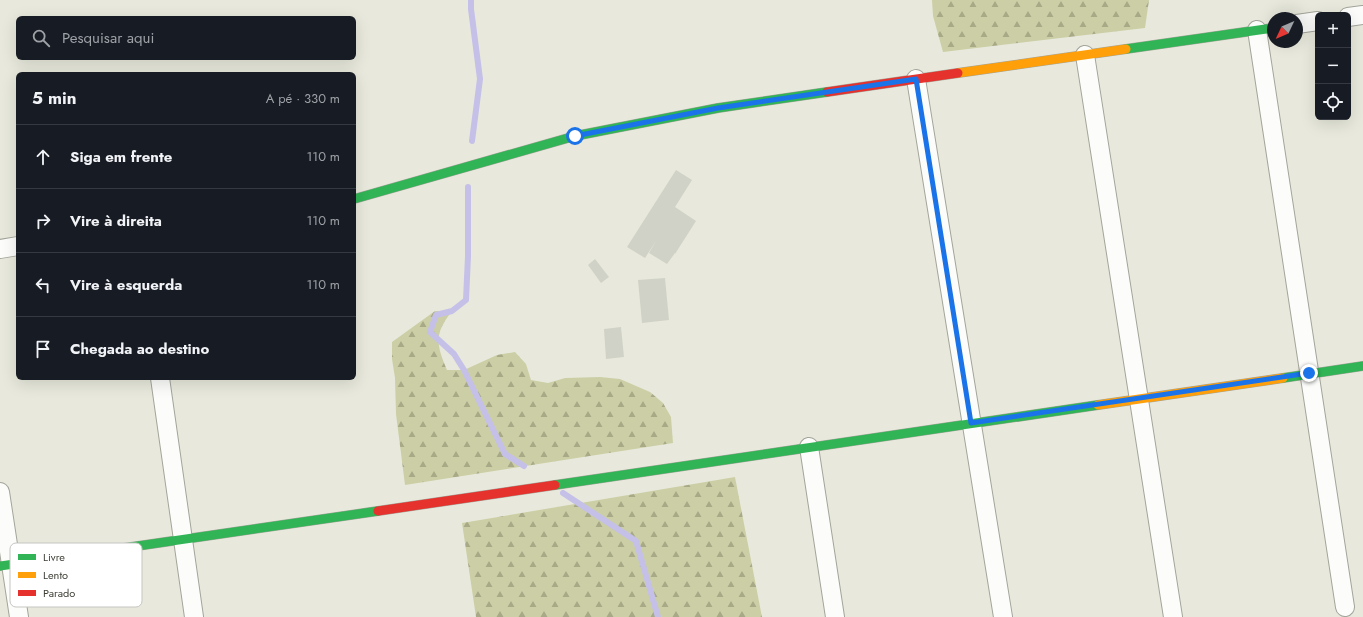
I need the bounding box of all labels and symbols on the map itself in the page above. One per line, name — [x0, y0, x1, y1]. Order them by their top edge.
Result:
north arrow — [1267, 12, 1303, 48]
route start — [566, 127, 584, 145]
route end — [1300, 364, 1318, 382]
legend — [10, 543, 142, 607]
text: Livre — [43, 549, 65, 565]
text: Lento — [43, 567, 68, 583]
text: Parado — [43, 585, 75, 601]

